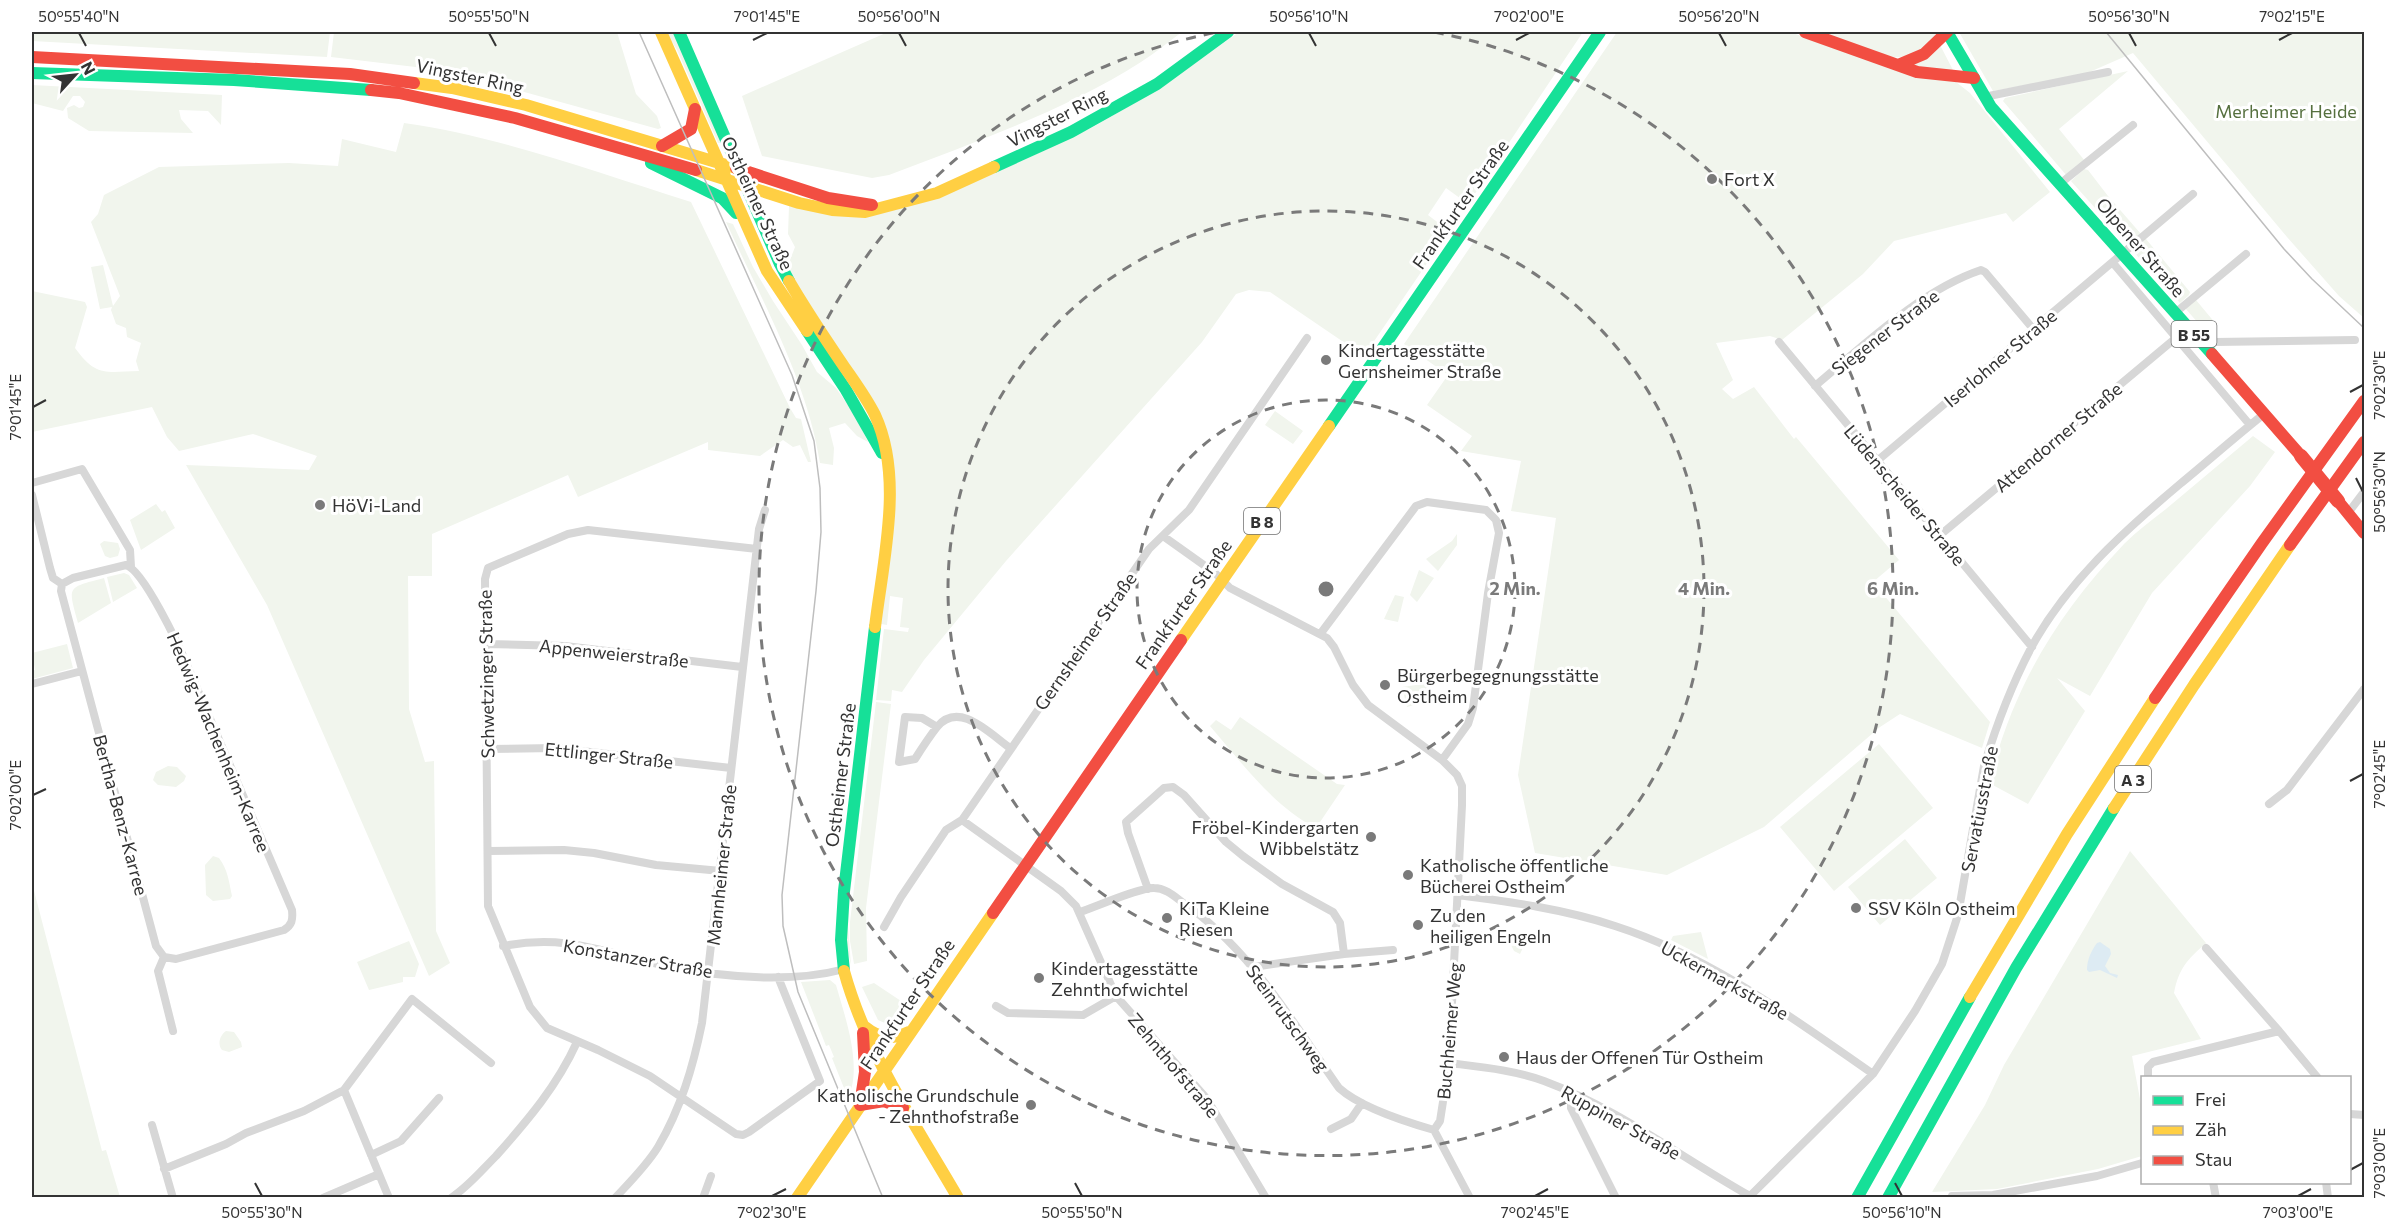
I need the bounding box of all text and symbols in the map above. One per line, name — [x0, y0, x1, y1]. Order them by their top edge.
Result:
text: 50°55'40"N — [38, 7, 120, 25]
text: 50°55'50"N — [449, 7, 529, 25]
text: 7°01'45"E — [734, 7, 800, 25]
text: 50°56'00"N — [858, 7, 940, 25]
text: 50°56'10"N — [1269, 7, 1349, 25]
text: 7°02'00"E — [1494, 7, 1564, 25]
text: 50°56'20"N — [1678, 7, 1760, 25]
text: 50°56'30"N — [2088, 7, 2170, 25]
text: 7°02'15"E — [2259, 7, 2325, 25]
north arrow — [45, 45, 105, 105]
street label: Vingster Ring — [414, 54, 526, 98]
text: N — [78, 58, 100, 78]
street label: Vingster Ring — [1003, 82, 1111, 152]
park label: Merheimer Heide — [2215, 100, 2357, 122]
street label: Ostheimer Straße — [717, 133, 799, 273]
street label: Frankfurter Straße — [1407, 135, 1513, 273]
place label: Fort X — [1724, 168, 1775, 190]
marker: Fort X — [1705, 172, 1719, 186]
street label: Olpener Straße — [2092, 193, 2190, 301]
street label: Siegener Straße — [1827, 284, 1943, 380]
street label: Iserlohner Straße — [1939, 304, 2061, 412]
road number: B 55 — [2172, 321, 2216, 347]
place label: Kindertagesstätte Gernsheimer Straße — [1338, 339, 1501, 382]
text: 7°02'30"E — [2370, 350, 2388, 420]
marker: Kindertagesstätte Gernsheimer Straße — [1319, 353, 1333, 367]
text: 7°01'45"E — [6, 374, 24, 440]
street label: Attendorner Straße — [1990, 377, 2126, 497]
street label: Lüdenscheider Straße — [1840, 420, 1970, 570]
text: 50°56'30"N — [2370, 451, 2388, 533]
place label: HöVi-Land — [332, 494, 421, 516]
marker: HöVi-Land — [313, 498, 327, 512]
road number: B 8 — [1244, 508, 1280, 534]
street label: Frankfurter Straße — [1130, 535, 1236, 673]
street label: Gernsheimer Straße — [1029, 568, 1141, 714]
text: 2 Min. — [1489, 577, 1541, 599]
text: 4 Min. — [1678, 577, 1730, 599]
text: 6 Min. — [1867, 577, 1919, 599]
centre of rings — [1316, 579, 1336, 599]
street label: Schwetzinger Straße — [474, 590, 498, 758]
street label: Hedwig-Wachenheim-Karree — [163, 629, 275, 855]
street label: Appenweierstraße — [538, 634, 690, 672]
place label: Bürgerbegegnungsstätte Ostheim — [1397, 664, 1599, 707]
marker: Bürgerbegegnungsstätte Ostheim — [1378, 678, 1392, 692]
street label: Ostheimer Straße — [820, 702, 860, 848]
street label: Bertha-Benz-Karree — [89, 732, 153, 898]
street label: Ettlinger Straße — [544, 737, 674, 773]
text: 7°02'45"E — [2370, 740, 2388, 808]
street label: Servatiusstraße — [1956, 744, 2002, 874]
text: 7°02'00"E — [6, 760, 24, 830]
road number: A 3 — [2115, 766, 2151, 792]
street label: Mannheimer Straße — [702, 783, 740, 947]
place label: Fröbel-Kindergarten Wibbelstätz — [1192, 816, 1359, 859]
marker: Fröbel-Kindergarten Wibbelstätz — [1364, 830, 1378, 844]
place label: Katholische öffentliche Bücherei Ostheim — [1420, 854, 1609, 897]
marker: Katholische öffentliche Bücherei Ostheim — [1401, 868, 1415, 882]
place label: KiTa Kleine Riesen — [1179, 897, 1269, 940]
place label: SSV Köln Ostheim — [1868, 897, 2015, 919]
marker: SSV Köln Ostheim — [1849, 901, 1863, 915]
place label: Zu den heiligen Engeln — [1430, 904, 1551, 947]
marker: KiTa Kleine Riesen — [1160, 911, 1174, 925]
marker: Zu den heiligen Engeln — [1411, 918, 1425, 932]
street label: Konstanzer Straße — [562, 934, 714, 982]
street label: Frankfurter Straße — [855, 934, 959, 1074]
street label: Uckermarkstraße — [1657, 936, 1793, 1024]
place label: Kindertagesstätte Zehnthofwichtel — [1051, 957, 1198, 1000]
street label: Steinrutschweg — [1242, 960, 1334, 1076]
street label: Buchheimer Weg — [1432, 961, 1466, 1100]
marker: Kindertagesstätte Zehnthofwichtel — [1032, 971, 1046, 985]
street label: Zehnthofstraße — [1124, 1008, 1224, 1122]
place label: Haus der Offenen Tür Ostheim — [1516, 1046, 1763, 1068]
marker: Haus der Offenen Tür Ostheim — [1497, 1050, 1511, 1064]
legend — [2141, 1076, 2351, 1184]
street label: Ruppiner Straße — [1558, 1080, 1684, 1164]
place label: Katholische Grundschule - Zehnthofstraße — [817, 1084, 1019, 1127]
text: Frei — [2195, 1088, 2226, 1110]
marker: Katholische Grundschule - Zehnthofstraße — [1024, 1098, 1038, 1112]
text: Zäh — [2195, 1118, 2227, 1140]
text: 7°03'00"E — [2370, 1128, 2388, 1198]
text: Stau — [2195, 1148, 2232, 1170]
text: 50°55'30"N — [222, 1203, 302, 1221]
text: 7°02'30"E — [737, 1203, 807, 1221]
text: 50°55'50"N — [1042, 1203, 1122, 1221]
text: 7°02'45"E — [1501, 1203, 1569, 1221]
text: 50°56'10"N — [1862, 1203, 1942, 1221]
text: 7°03'00"E — [2263, 1203, 2333, 1221]

